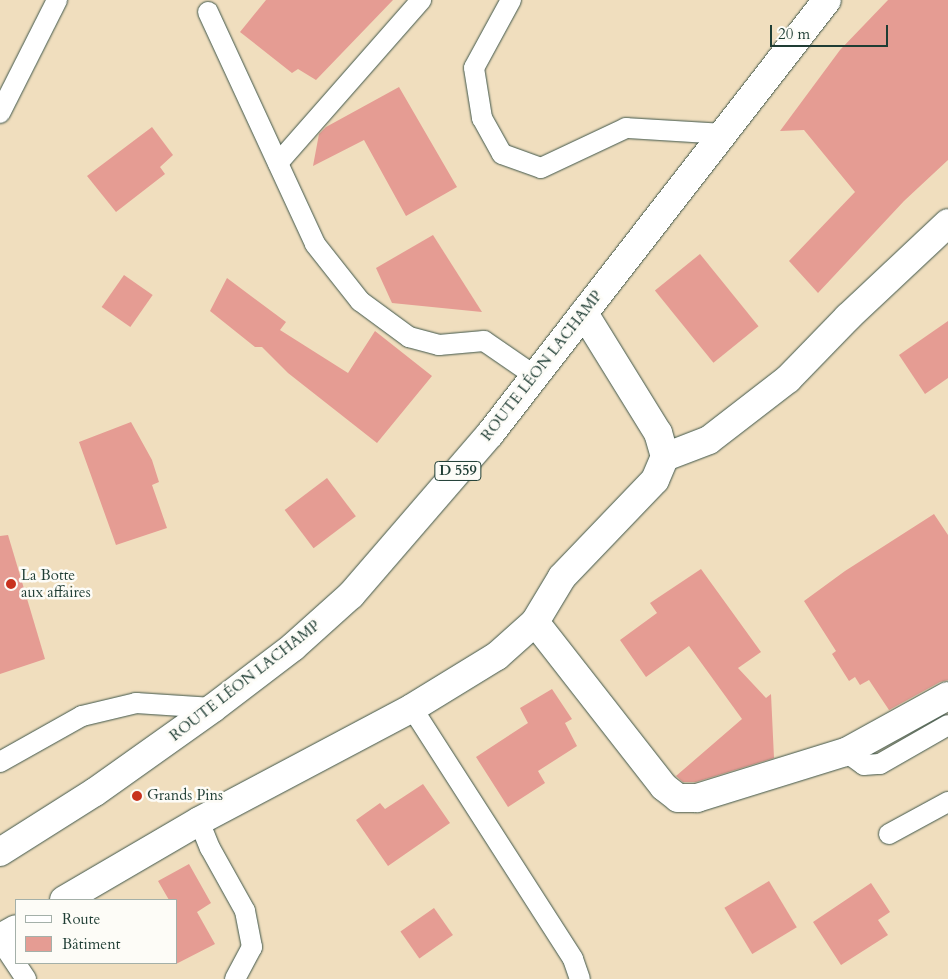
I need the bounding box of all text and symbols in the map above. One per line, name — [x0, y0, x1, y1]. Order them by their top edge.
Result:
scale bar — [773, 15, 890, 47]
text: 20 m — [778, 24, 810, 44]
street label: ROUTE LÉON LACHAMP — [478, 287, 606, 445]
road number: D 559 — [434, 460, 482, 482]
place label: La Botte aux affaires — [21, 566, 91, 601]
marker: La Botte aux affaires — [5, 578, 17, 590]
street label: ROUTE LÉON LACHAMP — [166, 617, 324, 745]
place label: Grands Pins — [147, 787, 223, 805]
marker: Grands Pins — [131, 790, 143, 802]
legend — [15, 899, 178, 964]
text: Route — [62, 909, 100, 929]
text: Bâtiment — [62, 934, 120, 954]

